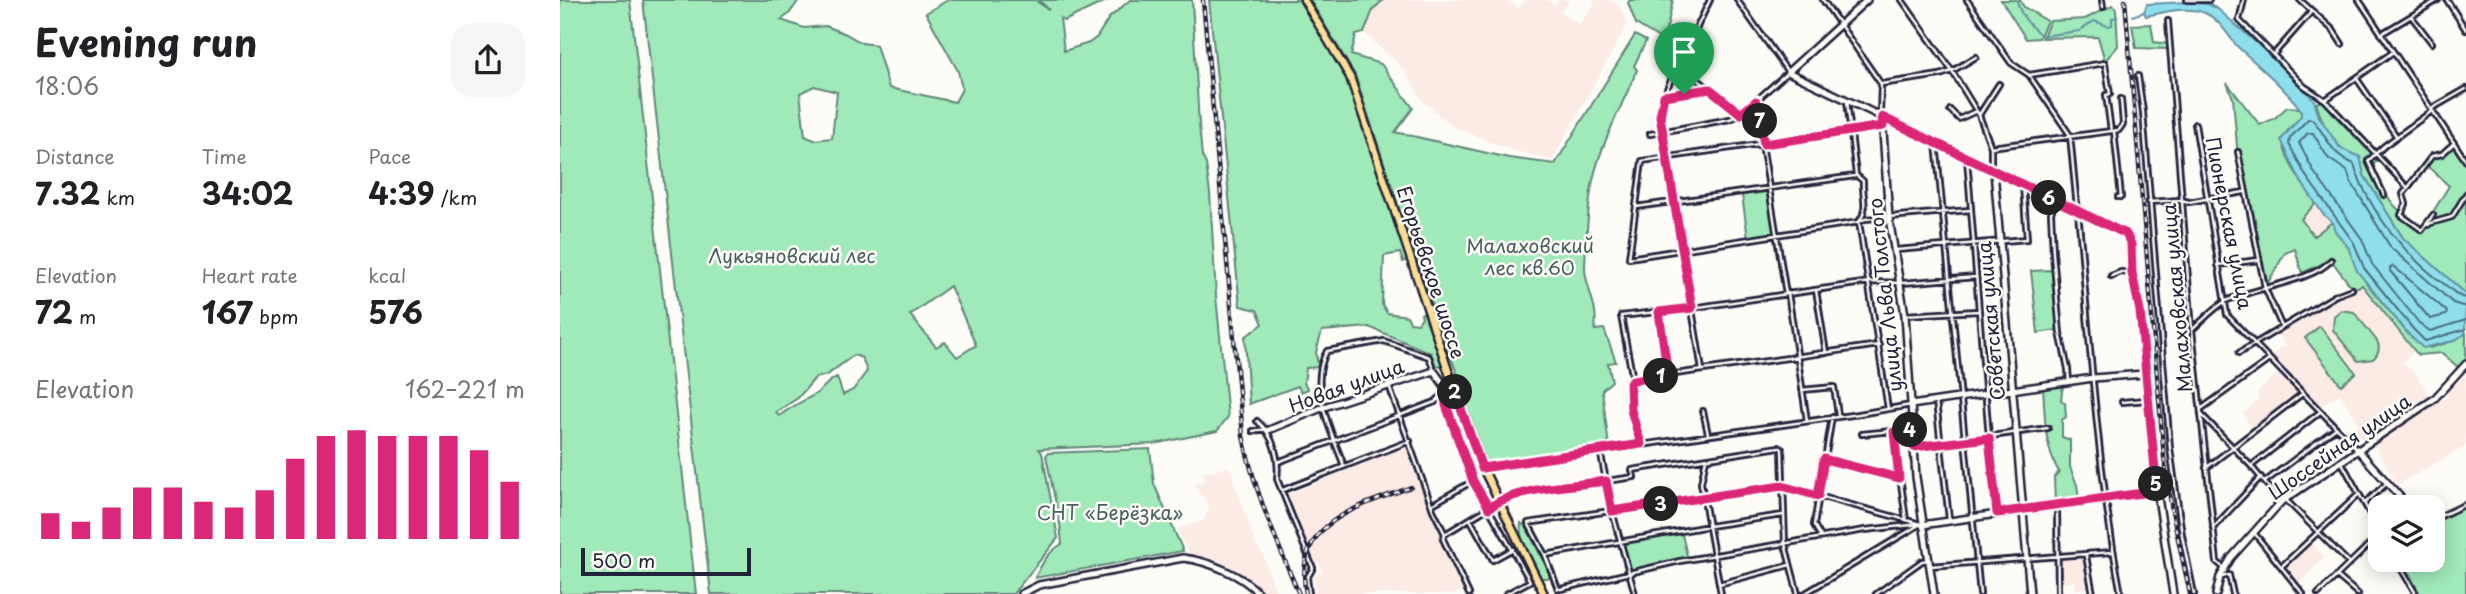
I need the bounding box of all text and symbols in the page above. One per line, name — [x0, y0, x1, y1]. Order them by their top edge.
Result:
text: Evening run — [35, 13, 257, 70]
pin — [1654, 22, 1714, 94]
button: share — [451, 23, 525, 97]
icon: arrive — [1665, 33, 1703, 71]
text: 18:06 — [35, 68, 99, 103]
pin: 7 — [1742, 104, 1778, 138]
text: 7 — [1754, 106, 1765, 134]
street label: Пионерская улица — [2200, 134, 2260, 312]
text: Distance — [35, 142, 115, 170]
text: Time — [202, 142, 247, 170]
text: Pace — [368, 142, 411, 170]
text: 7.32 — [35, 170, 100, 215]
text: 34:02 — [202, 170, 293, 215]
text: 4:39 — [368, 170, 435, 215]
pin: 6 — [2032, 180, 2066, 216]
street label: Егорьевское шоссе — [1391, 182, 1473, 362]
text: km — [100, 183, 135, 211]
text: /km — [435, 183, 477, 211]
text: 6 — [2042, 183, 2055, 211]
street label: улица Льва Толстого — [1860, 197, 1908, 393]
street label: Малаховская улица — [2154, 202, 2198, 394]
park label: Малаховский лес кв.60 — [1466, 231, 1594, 281]
street label: Советская улица — [1969, 240, 2011, 402]
park label: Лукьяновский лес — [709, 241, 875, 269]
text: Elevation — [35, 261, 117, 289]
text: Heart rate — [202, 261, 298, 289]
text: kcal — [368, 261, 406, 289]
text: 72 — [35, 289, 73, 334]
text: 167 — [202, 289, 253, 334]
text: 576 — [368, 289, 423, 334]
text: m — [73, 302, 96, 330]
text: bpm — [253, 302, 299, 330]
street label: Новая улица — [1284, 351, 1408, 419]
pin: 1 — [1644, 358, 1678, 394]
text: 1 — [1656, 361, 1665, 389]
text: Elevation — [35, 371, 134, 406]
text: 162–221 m — [405, 371, 525, 406]
pin: 2 — [1438, 374, 1472, 410]
text: 2 — [1448, 377, 1461, 405]
street label: Шоссейная улица — [2262, 386, 2416, 506]
pin: 4 — [1892, 412, 1928, 448]
text: 4 — [1903, 415, 1916, 443]
pin: 5 — [2138, 466, 2174, 502]
text: 5 — [2149, 469, 2162, 497]
pin: 3 — [1644, 486, 1678, 522]
text: 3 — [1654, 489, 1667, 517]
map controls — [2368, 495, 2445, 572]
button: layers — [2368, 495, 2445, 572]
park label: СНТ «Берёзка» — [1037, 498, 1183, 526]
scale bar — [581, 545, 751, 577]
text: 500 m — [592, 546, 655, 574]

